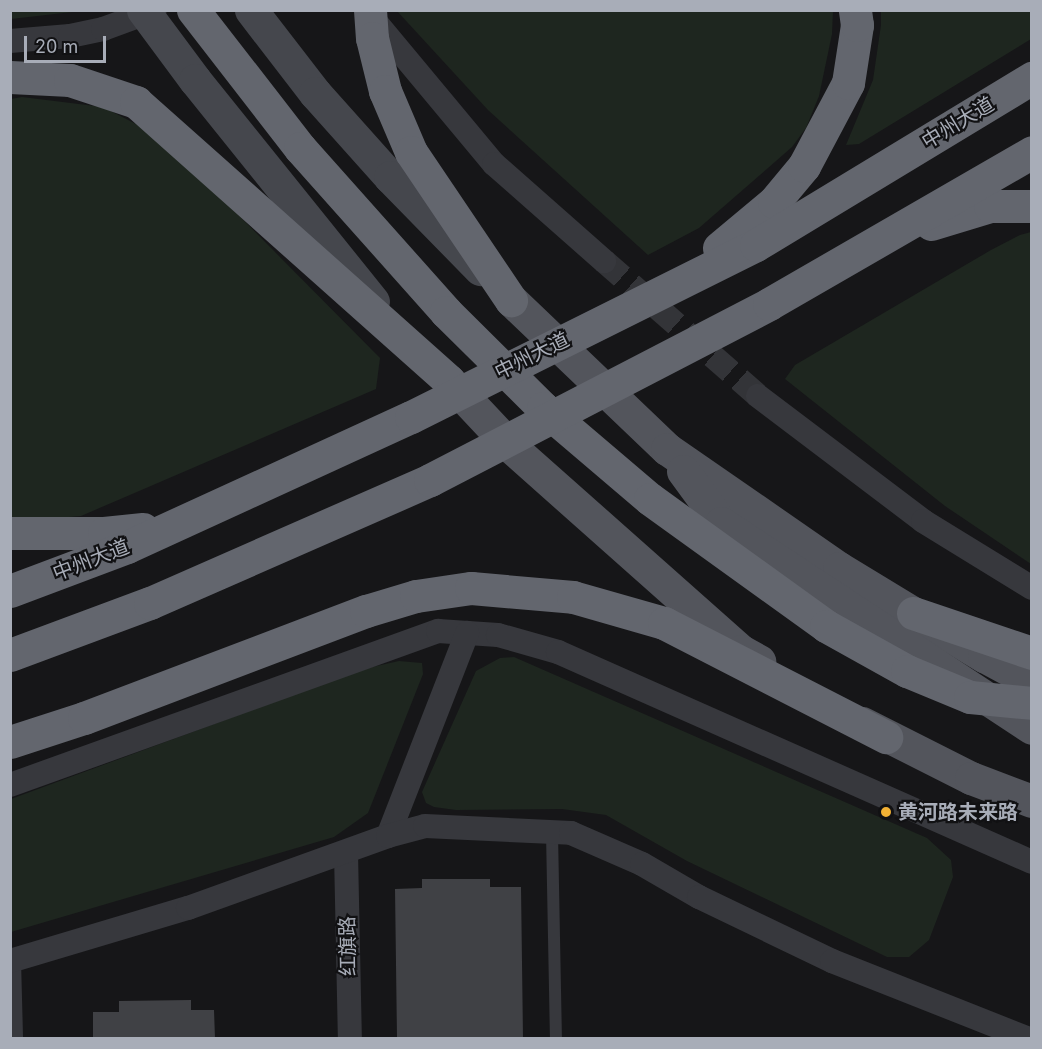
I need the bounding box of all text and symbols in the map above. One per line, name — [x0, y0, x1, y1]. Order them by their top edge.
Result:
scale bar — [27, 24, 110, 62]
text: 20 m — [35, 36, 78, 57]
street label: 中州大道 — [918, 92, 998, 154]
street label: 中州大道 — [491, 328, 573, 384]
street label: 中州大道 — [49, 534, 133, 586]
place label: 黄河路未来路 — [898, 800, 1018, 824]
marker: 黄河路未来路 — [879, 805, 893, 819]
street label: 红旗路 — [335, 916, 361, 976]

